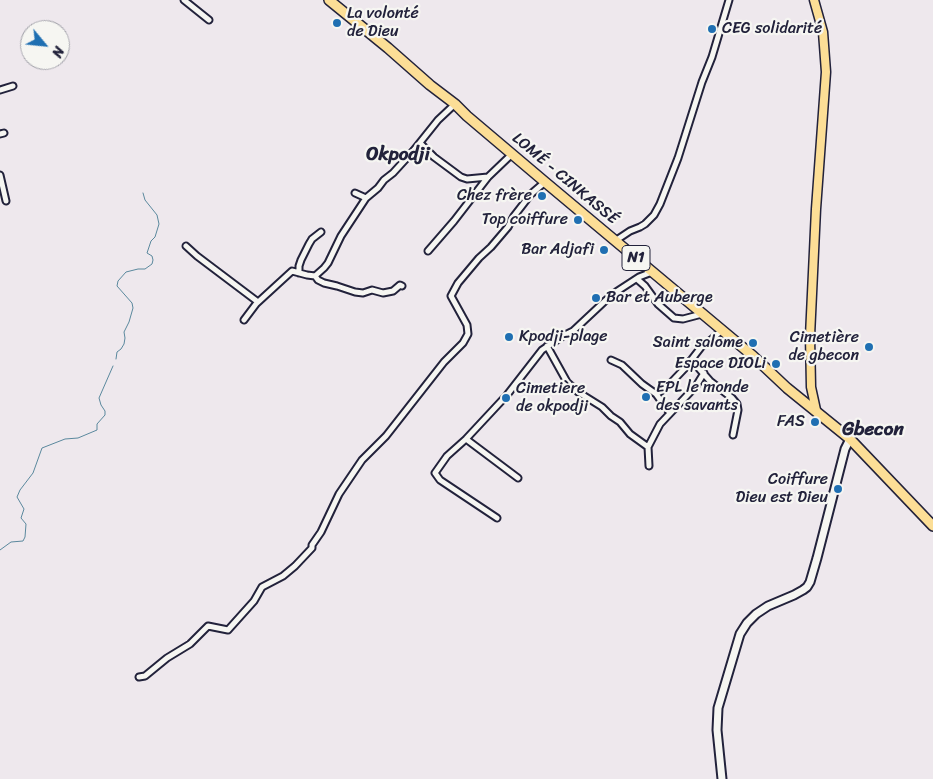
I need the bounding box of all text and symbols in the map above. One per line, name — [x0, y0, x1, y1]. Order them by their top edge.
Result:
place label: La volonté de Dieu — [347, 4, 419, 42]
marker: La volonté de Dieu — [331, 17, 343, 29]
place label: CEG solidarité — [722, 19, 822, 39]
north arrow — [20, 20, 70, 70]
marker: CEG solidarité — [706, 23, 718, 35]
text: N — [44, 42, 71, 62]
street label: LOMÉ - CINKASSÉ — [508, 129, 622, 229]
district label: Okpodji — [366, 144, 430, 166]
place label: Chez frère — [457, 186, 532, 206]
marker: Chez frère — [536, 190, 548, 202]
place label: Top coiffure — [482, 210, 568, 230]
marker: Top coiffure — [572, 214, 584, 226]
place label: Bar Adjafi — [521, 240, 594, 260]
marker: Bar Adjafi — [598, 244, 610, 256]
road number: N1 — [622, 246, 650, 270]
place label: Bar et Auberge — [606, 288, 713, 308]
marker: Bar et Auberge — [590, 292, 602, 304]
place label: Kpodji-plage — [519, 327, 608, 347]
place label: Cimetière de gbecon — [789, 328, 859, 366]
marker: Kpodji-plage — [503, 331, 515, 343]
place label: Saint salome — [653, 333, 743, 353]
marker: Saint salome — [747, 337, 759, 349]
marker: Cimetière de gbecon — [863, 341, 875, 353]
place label: Espace DIOLi — [675, 354, 766, 374]
marker: Espace DIOLi — [770, 358, 782, 370]
place label: EPL le monde des savants — [656, 378, 749, 416]
place label: Cimetière de okpodji — [516, 379, 588, 417]
marker: EPL le monde des savants — [640, 391, 652, 403]
marker: Cimetière de okpodji — [500, 392, 512, 404]
place label: FAS — [777, 412, 805, 432]
marker: FAS — [809, 416, 821, 428]
district label: Gbecon — [842, 419, 904, 441]
place label: Coiffure Dieu est Dieu — [736, 470, 828, 508]
marker: Coiffure Dieu est Dieu — [832, 483, 844, 495]

